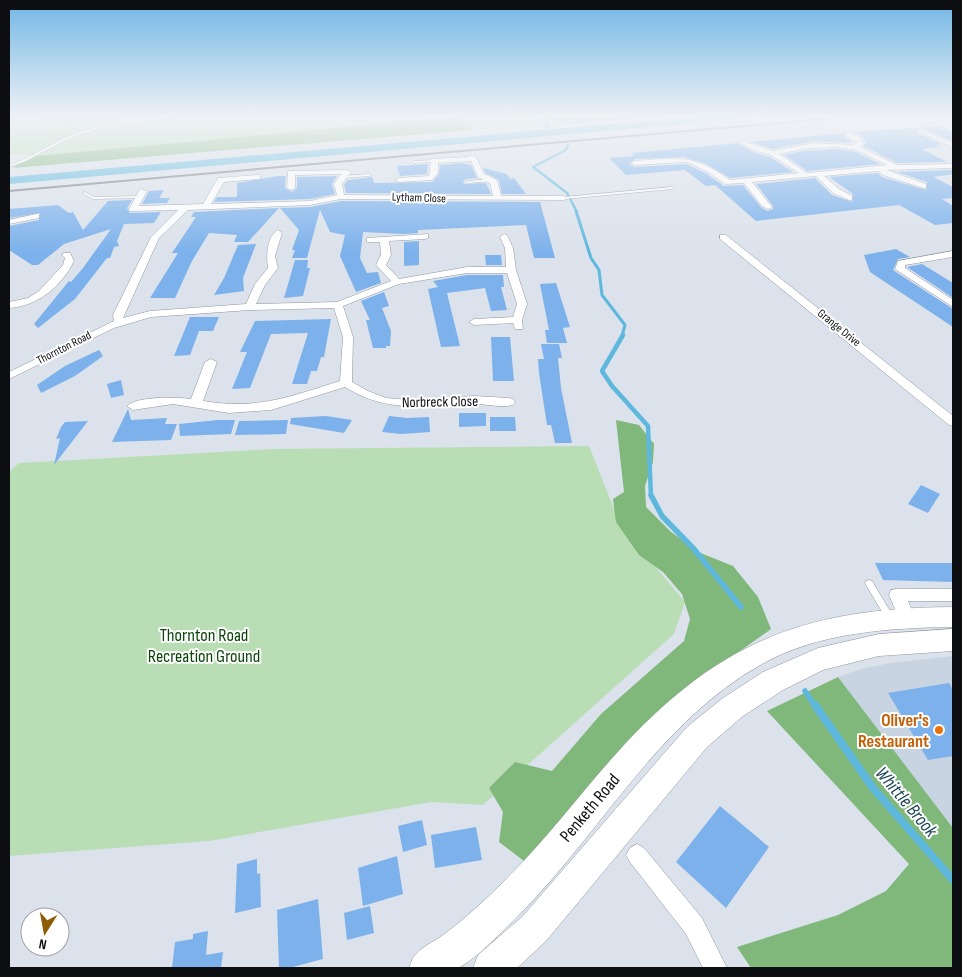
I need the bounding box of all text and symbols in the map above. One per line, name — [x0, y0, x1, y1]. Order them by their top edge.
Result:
street label: Lytham Close — [392, 190, 446, 206]
street label: Grange Drive — [814, 306, 864, 350]
street label: Thornton Road — [34, 328, 94, 368]
street label: Norbreck Close — [402, 392, 478, 412]
park label: Thornton Road Recreation Ground — [148, 625, 260, 667]
place label: Oliver's Restaurant — [858, 710, 929, 752]
marker: Oliver's Restaurant — [933, 724, 945, 736]
water label: Whittle Brook — [870, 762, 943, 842]
street label: Penketh Road — [555, 770, 625, 846]
north arrow — [20, 907, 70, 957]
text: N — [37, 935, 48, 953]

